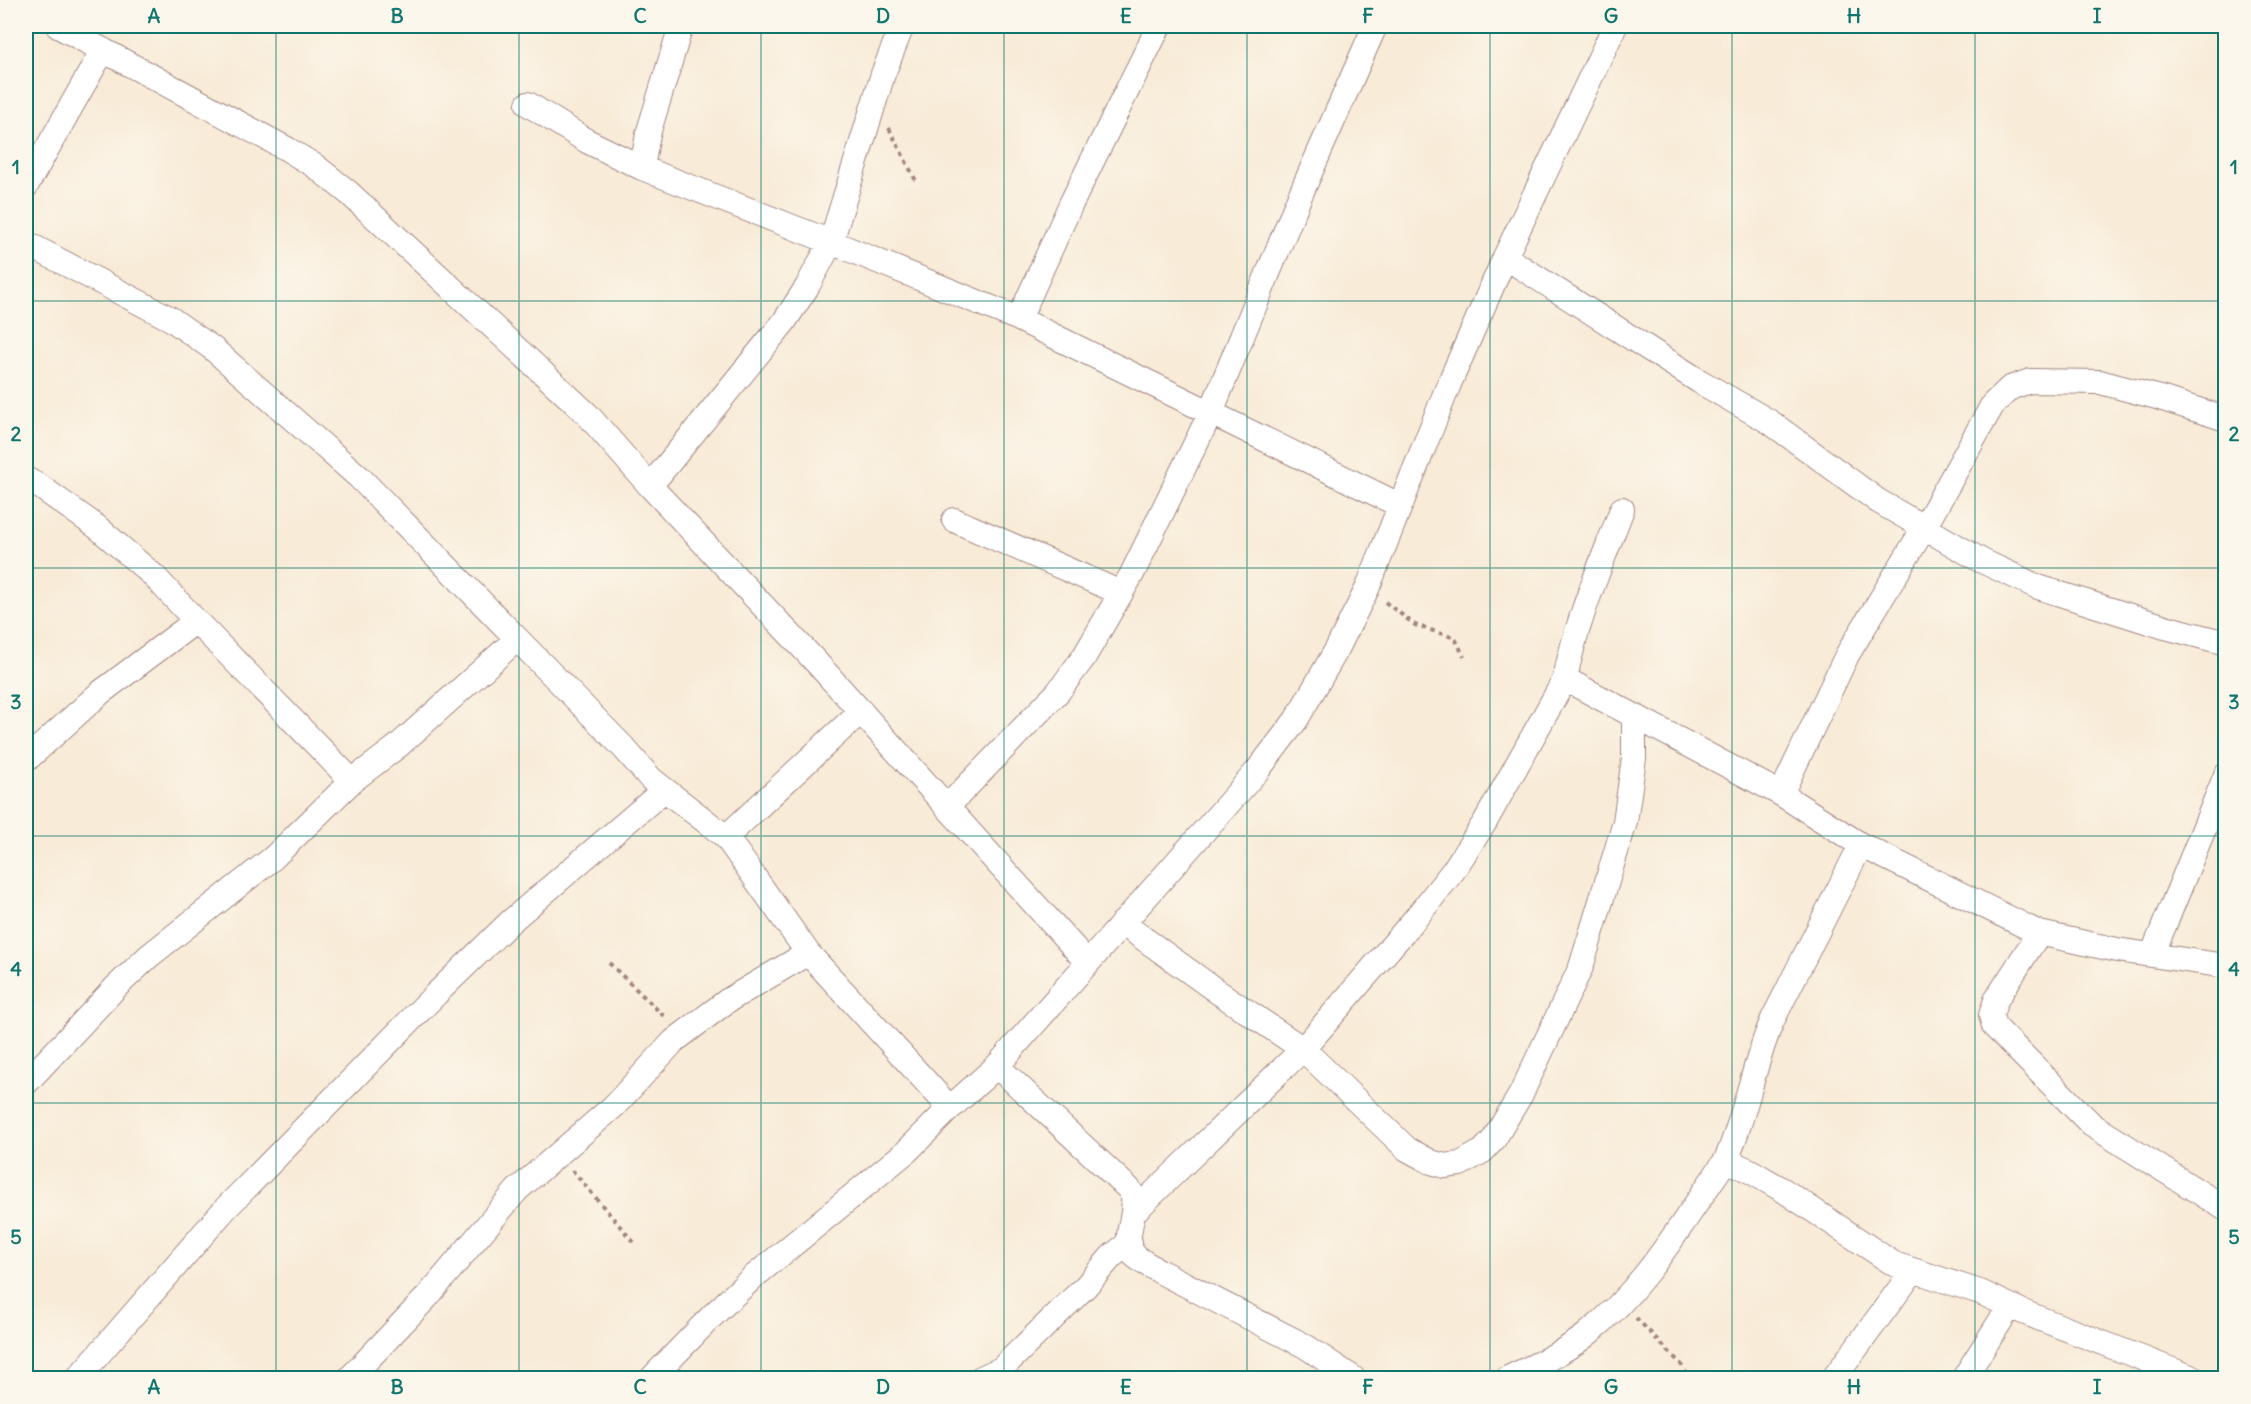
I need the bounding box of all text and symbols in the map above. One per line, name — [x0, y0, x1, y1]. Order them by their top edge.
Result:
text: A — [148, 3, 161, 28]
text: B — [390, 3, 404, 28]
text: C — [633, 3, 647, 28]
text: D — [876, 3, 890, 28]
text: E — [1120, 3, 1132, 28]
text: F — [1362, 3, 1374, 28]
text: G — [1604, 3, 1618, 28]
text: H — [1847, 3, 1861, 28]
text: I — [2093, 3, 2102, 28]
text: 1 — [12, 154, 20, 179]
text: 1 — [2230, 154, 2238, 179]
text: 2 — [11, 421, 22, 446]
text: 2 — [2229, 421, 2240, 446]
text: 3 — [10, 689, 22, 714]
text: 3 — [2228, 689, 2240, 714]
text: 4 — [10, 956, 22, 981]
text: 4 — [2228, 956, 2240, 981]
text: 5 — [10, 1224, 22, 1249]
text: 5 — [2228, 1224, 2240, 1249]
text: A — [148, 1374, 161, 1399]
text: B — [390, 1374, 404, 1399]
text: C — [633, 1374, 647, 1399]
text: D — [876, 1374, 890, 1399]
text: E — [1120, 1374, 1132, 1399]
text: F — [1362, 1374, 1374, 1399]
text: G — [1604, 1374, 1618, 1399]
text: H — [1847, 1374, 1861, 1399]
text: I — [2093, 1374, 2102, 1399]

